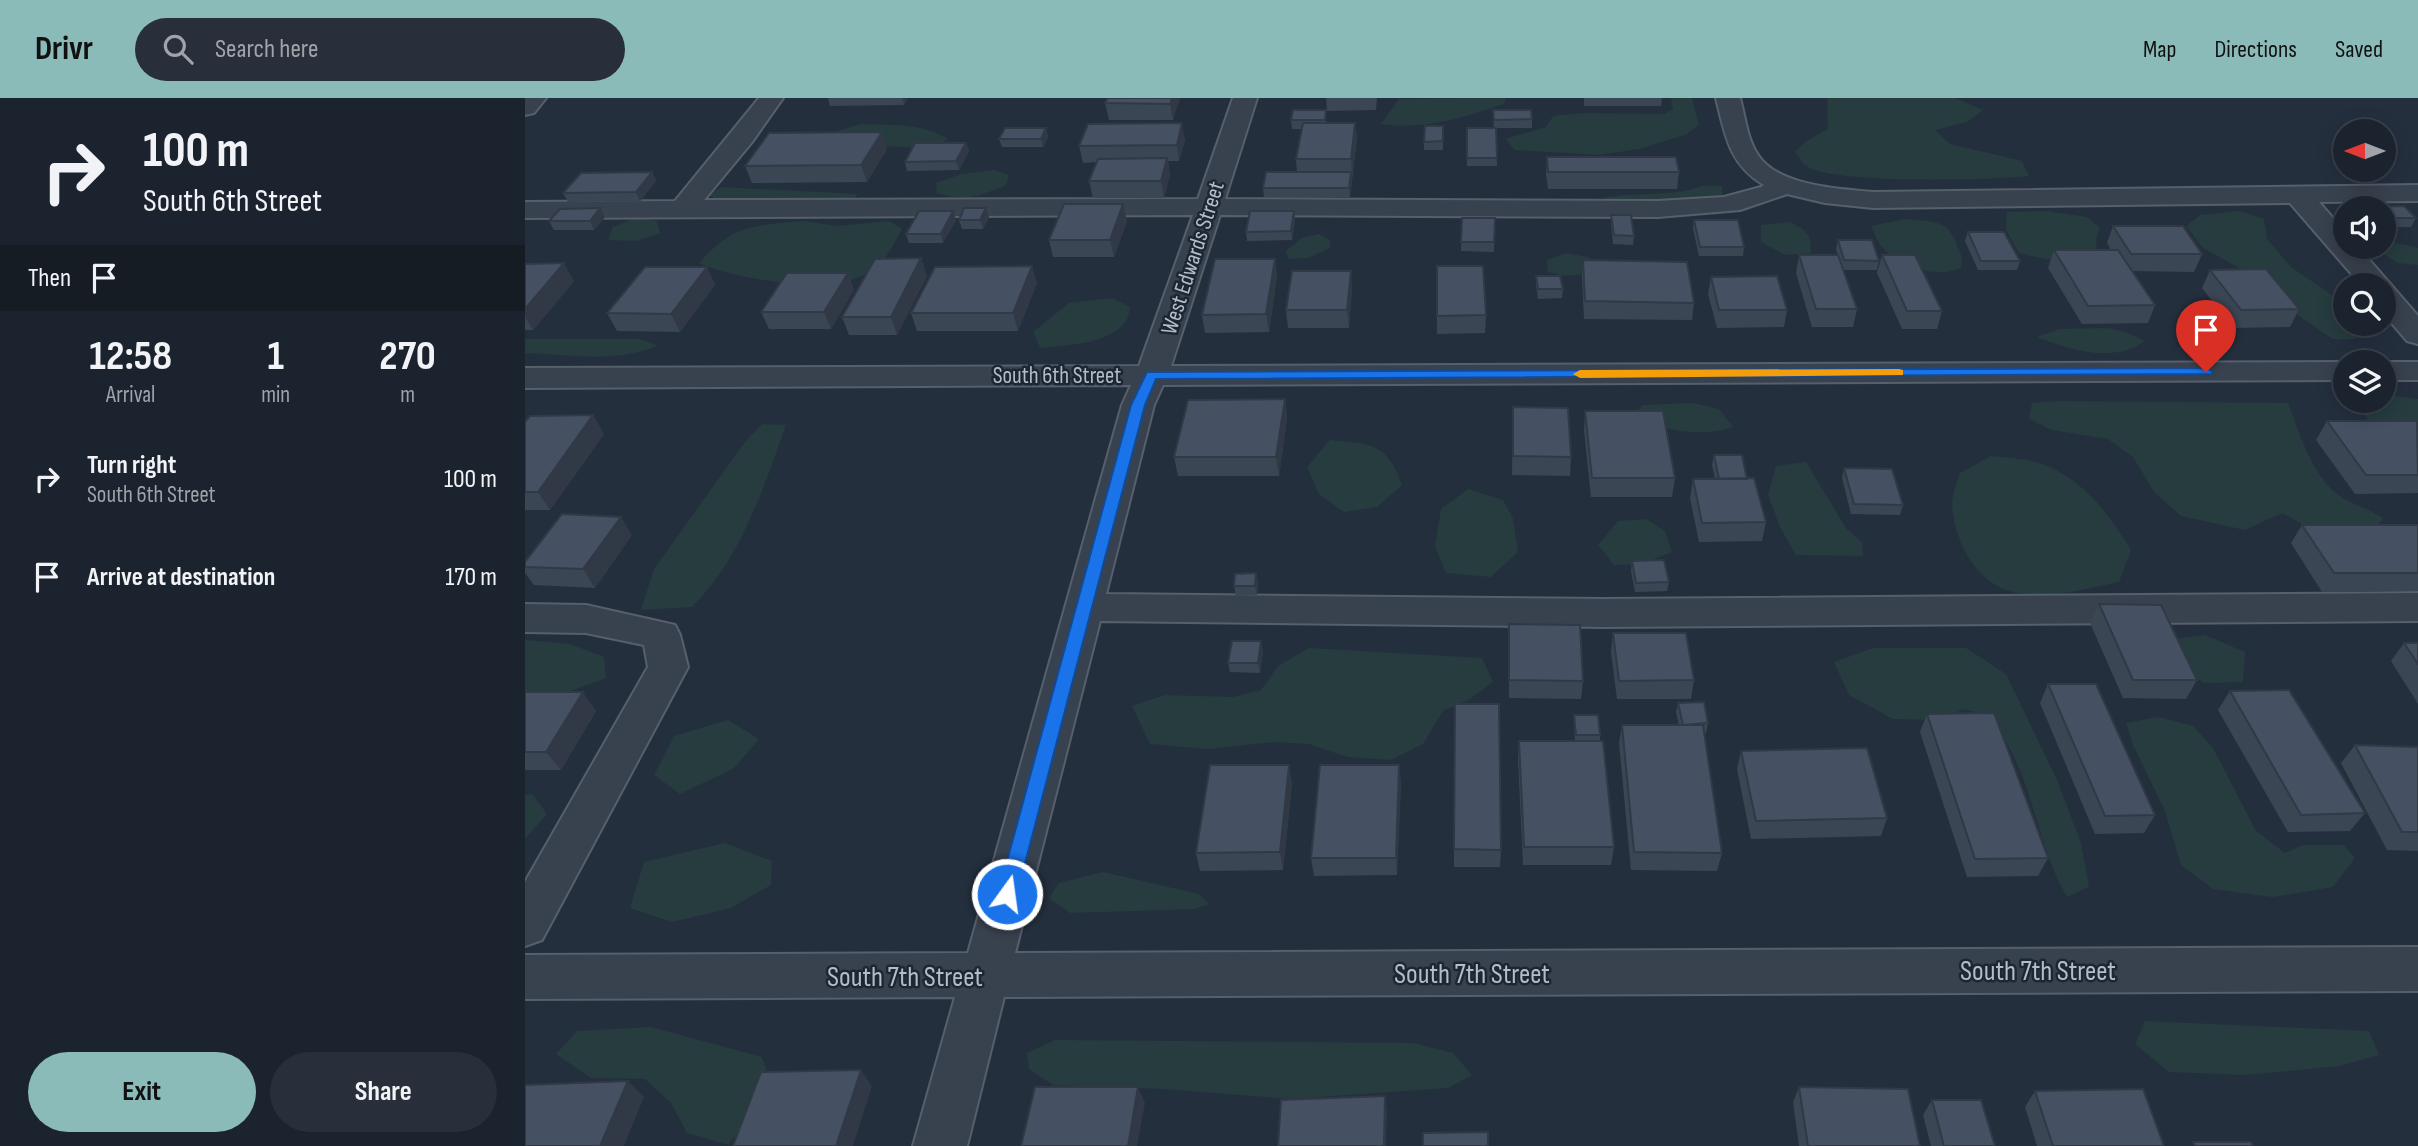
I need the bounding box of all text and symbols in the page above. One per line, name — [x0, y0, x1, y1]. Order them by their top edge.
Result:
search box — [135, 18, 625, 81]
text: Drivr — [35, 29, 93, 69]
icon: search — [159, 30, 197, 68]
text: Search here — [215, 34, 318, 65]
text: Map — [2143, 35, 2176, 64]
text: Directions — [2214, 35, 2297, 64]
text: Saved — [2335, 35, 2383, 64]
north arrow — [2333, 119, 2396, 182]
map controls — [2333, 119, 2396, 413]
text: 100 m — [143, 122, 249, 181]
icon: right — [28, 126, 119, 217]
street label: West Edwards Street — [1155, 178, 1231, 338]
text: South 6th Street — [143, 182, 322, 221]
button: sound — [2333, 196, 2396, 259]
icon: arrive — [85, 259, 123, 297]
text: Then — [28, 263, 71, 294]
button: search — [2333, 273, 2396, 336]
pin — [2176, 300, 2236, 372]
icon: arrive — [2187, 311, 2225, 349]
text: 12:58 — [89, 331, 172, 382]
text: 1 — [267, 331, 284, 382]
text: 270 — [379, 331, 436, 382]
button: layers — [2333, 350, 2396, 413]
street label: South 6th Street — [993, 362, 1121, 390]
text: Arrival — [106, 381, 155, 409]
text: min — [261, 381, 290, 409]
text: m — [400, 381, 415, 409]
text: Turn right — [87, 450, 176, 481]
icon: right — [28, 460, 66, 498]
text: 100 m — [444, 464, 497, 495]
text: South 6th Street — [87, 481, 216, 509]
icon: arrive — [28, 558, 66, 596]
text: Arrive at destination — [87, 562, 275, 593]
text: 170 m — [445, 562, 497, 593]
position arrow — [970, 857, 1044, 931]
street label: South 7th Street — [1960, 955, 2116, 988]
street label: South 7th Street — [1394, 958, 1550, 991]
street label: South 7th Street — [827, 961, 983, 994]
button: Exit — [28, 1052, 256, 1132]
button: Share — [270, 1052, 497, 1132]

